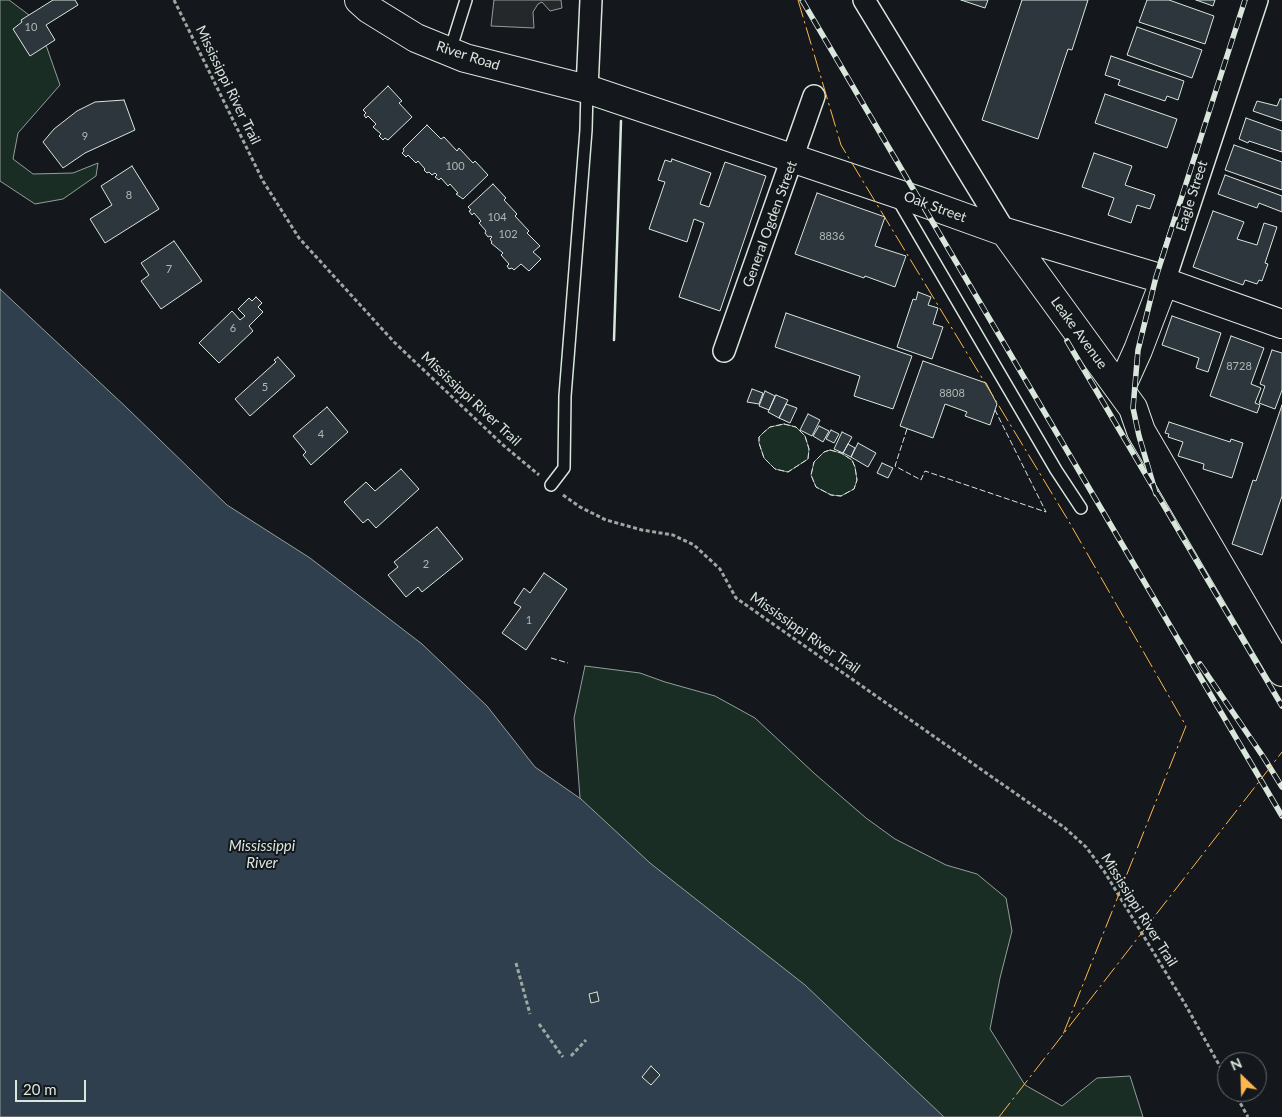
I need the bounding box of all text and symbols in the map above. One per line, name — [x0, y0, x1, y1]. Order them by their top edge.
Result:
house number: 10 — [25, 20, 37, 34]
street label: Mississippi River Trail — [192, 23, 264, 147]
street label: River Road — [434, 38, 502, 74]
house number: 9 — [82, 129, 88, 143]
house number: 100 — [445, 159, 465, 173]
street label: General Ogden Street — [739, 159, 801, 289]
street label: Eagle Street — [1173, 159, 1211, 233]
house number: 8 — [126, 188, 132, 202]
street label: Oak Street — [901, 188, 969, 226]
house number: 104 — [487, 210, 507, 224]
house number: 102 — [498, 227, 518, 241]
house number: 8836 — [819, 229, 845, 243]
house number: 7 — [166, 262, 172, 276]
street label: Leake Avenue — [1047, 294, 1111, 372]
house number: 6 — [230, 321, 236, 335]
street label: Mississippi River Trail — [418, 348, 524, 450]
house number: 8728 — [1226, 359, 1252, 373]
house number: 5 — [262, 380, 268, 394]
house number: 8808 — [939, 386, 965, 400]
house number: 4 — [318, 427, 324, 441]
house number: 2 — [423, 557, 429, 571]
street label: Mississippi River Trail — [747, 589, 863, 677]
house number: 1 — [526, 613, 532, 627]
water label: Mississippi River — [229, 837, 295, 872]
street label: Mississippi River Trail — [1097, 850, 1181, 970]
north arrow — [1217, 1052, 1267, 1102]
text: N — [1228, 1054, 1244, 1074]
scale bar — [18, 1070, 89, 1102]
text: 20 m — [23, 1080, 57, 1098]

